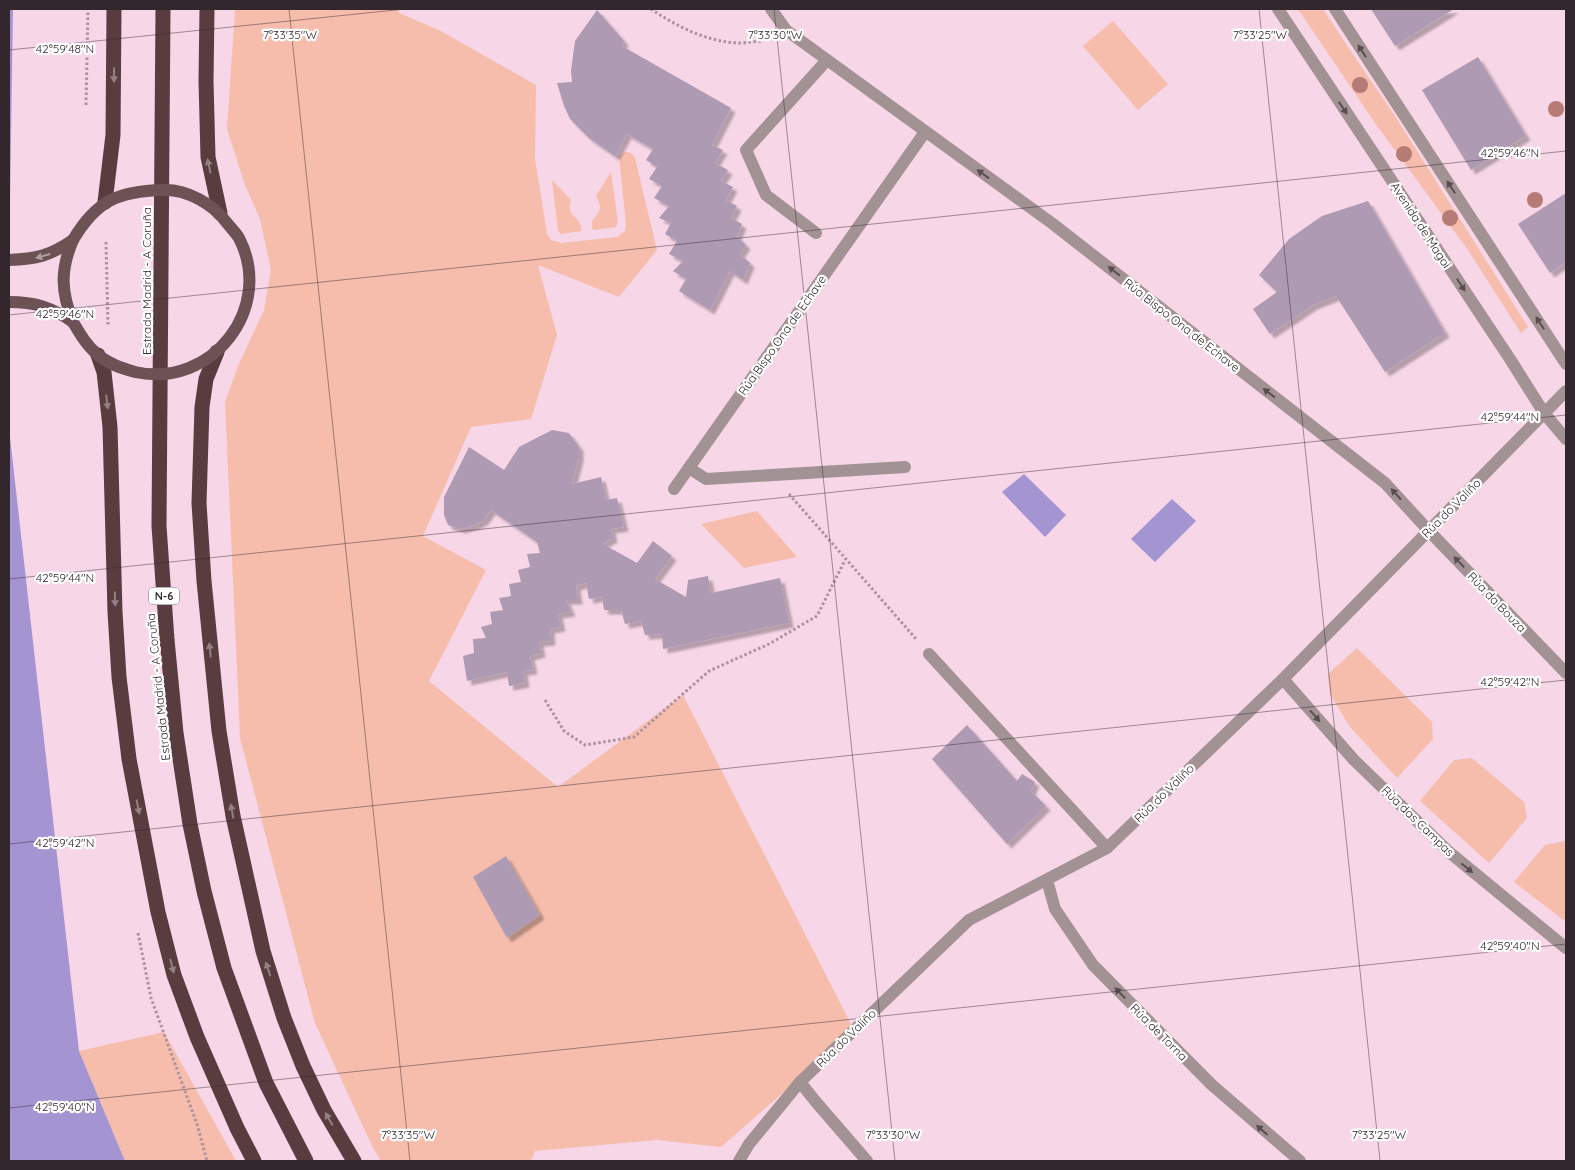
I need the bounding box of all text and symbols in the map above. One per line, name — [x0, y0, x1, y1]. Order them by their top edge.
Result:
text: 7°33'35"W — [263, 27, 317, 42]
text: 7°33'30"W — [748, 27, 803, 42]
text: 7°33'25"W — [1233, 27, 1288, 42]
text: 42°59'48"N — [36, 41, 94, 56]
one-way arrow — [1358, 44, 1367, 58]
one-way arrow — [110, 67, 118, 83]
one-way arrow — [1338, 101, 1348, 114]
text: 42°59'46"N — [1481, 145, 1539, 160]
one-way arrow — [205, 157, 213, 173]
one-way arrow — [977, 169, 990, 179]
street label: Avenida de Magoi — [1388, 179, 1454, 271]
one-way arrow — [1446, 180, 1456, 194]
street label: Estrada Madrid - A Coruña — [139, 207, 154, 355]
one-way arrow — [35, 252, 50, 260]
one-way arrow — [1107, 266, 1120, 277]
street label: Rúa Bispo Ona de Echave — [735, 272, 829, 398]
street label: Rúa Bispo Ona de Echave — [1121, 275, 1243, 375]
one-way arrow — [1456, 279, 1466, 292]
text: 42°59'46"N — [36, 306, 94, 321]
one-way arrow — [1535, 316, 1545, 330]
one-way arrow — [1263, 387, 1276, 398]
one-way arrow — [103, 394, 111, 410]
text: 42°59'44"N — [1481, 409, 1539, 424]
street label: Rúa do Valiño — [1418, 475, 1484, 541]
one-way arrow — [1390, 489, 1402, 501]
one-way arrow — [1454, 556, 1466, 568]
street label: Rúa da Bouza — [1465, 569, 1529, 635]
text: 42°59'44"N — [36, 570, 94, 585]
road number: N-6 — [149, 588, 179, 604]
one-way arrow — [111, 592, 119, 608]
street label: Estrada Madrid - A Coruña — [143, 613, 173, 761]
one-way arrow — [206, 641, 214, 657]
text: 42°59'42"N — [1481, 674, 1539, 689]
one-way arrow — [1309, 709, 1321, 721]
street label: Rúa do Valiño — [1131, 761, 1197, 825]
street label: Rúa das Campas — [1379, 783, 1458, 860]
one-way arrow — [134, 799, 142, 815]
one-way arrow — [227, 802, 235, 818]
text: 42°59'42"N — [36, 835, 94, 850]
one-way arrow — [1460, 862, 1473, 873]
text: 42°59'40"N — [1480, 938, 1540, 953]
one-way arrow — [168, 958, 176, 973]
one-way arrow — [264, 961, 272, 976]
one-way arrow — [1114, 987, 1126, 999]
street label: Rúa de Torna — [1127, 1000, 1191, 1064]
street label: Rúa do Valiño — [813, 1006, 879, 1070]
text: 42°59'40"N — [35, 1099, 95, 1114]
one-way arrow — [325, 1113, 334, 1126]
one-way arrow — [1257, 1124, 1269, 1136]
text: 7°33'35"W — [381, 1127, 435, 1142]
text: 7°33'30"W — [866, 1127, 921, 1142]
text: 7°33'25"W — [1352, 1127, 1407, 1142]

